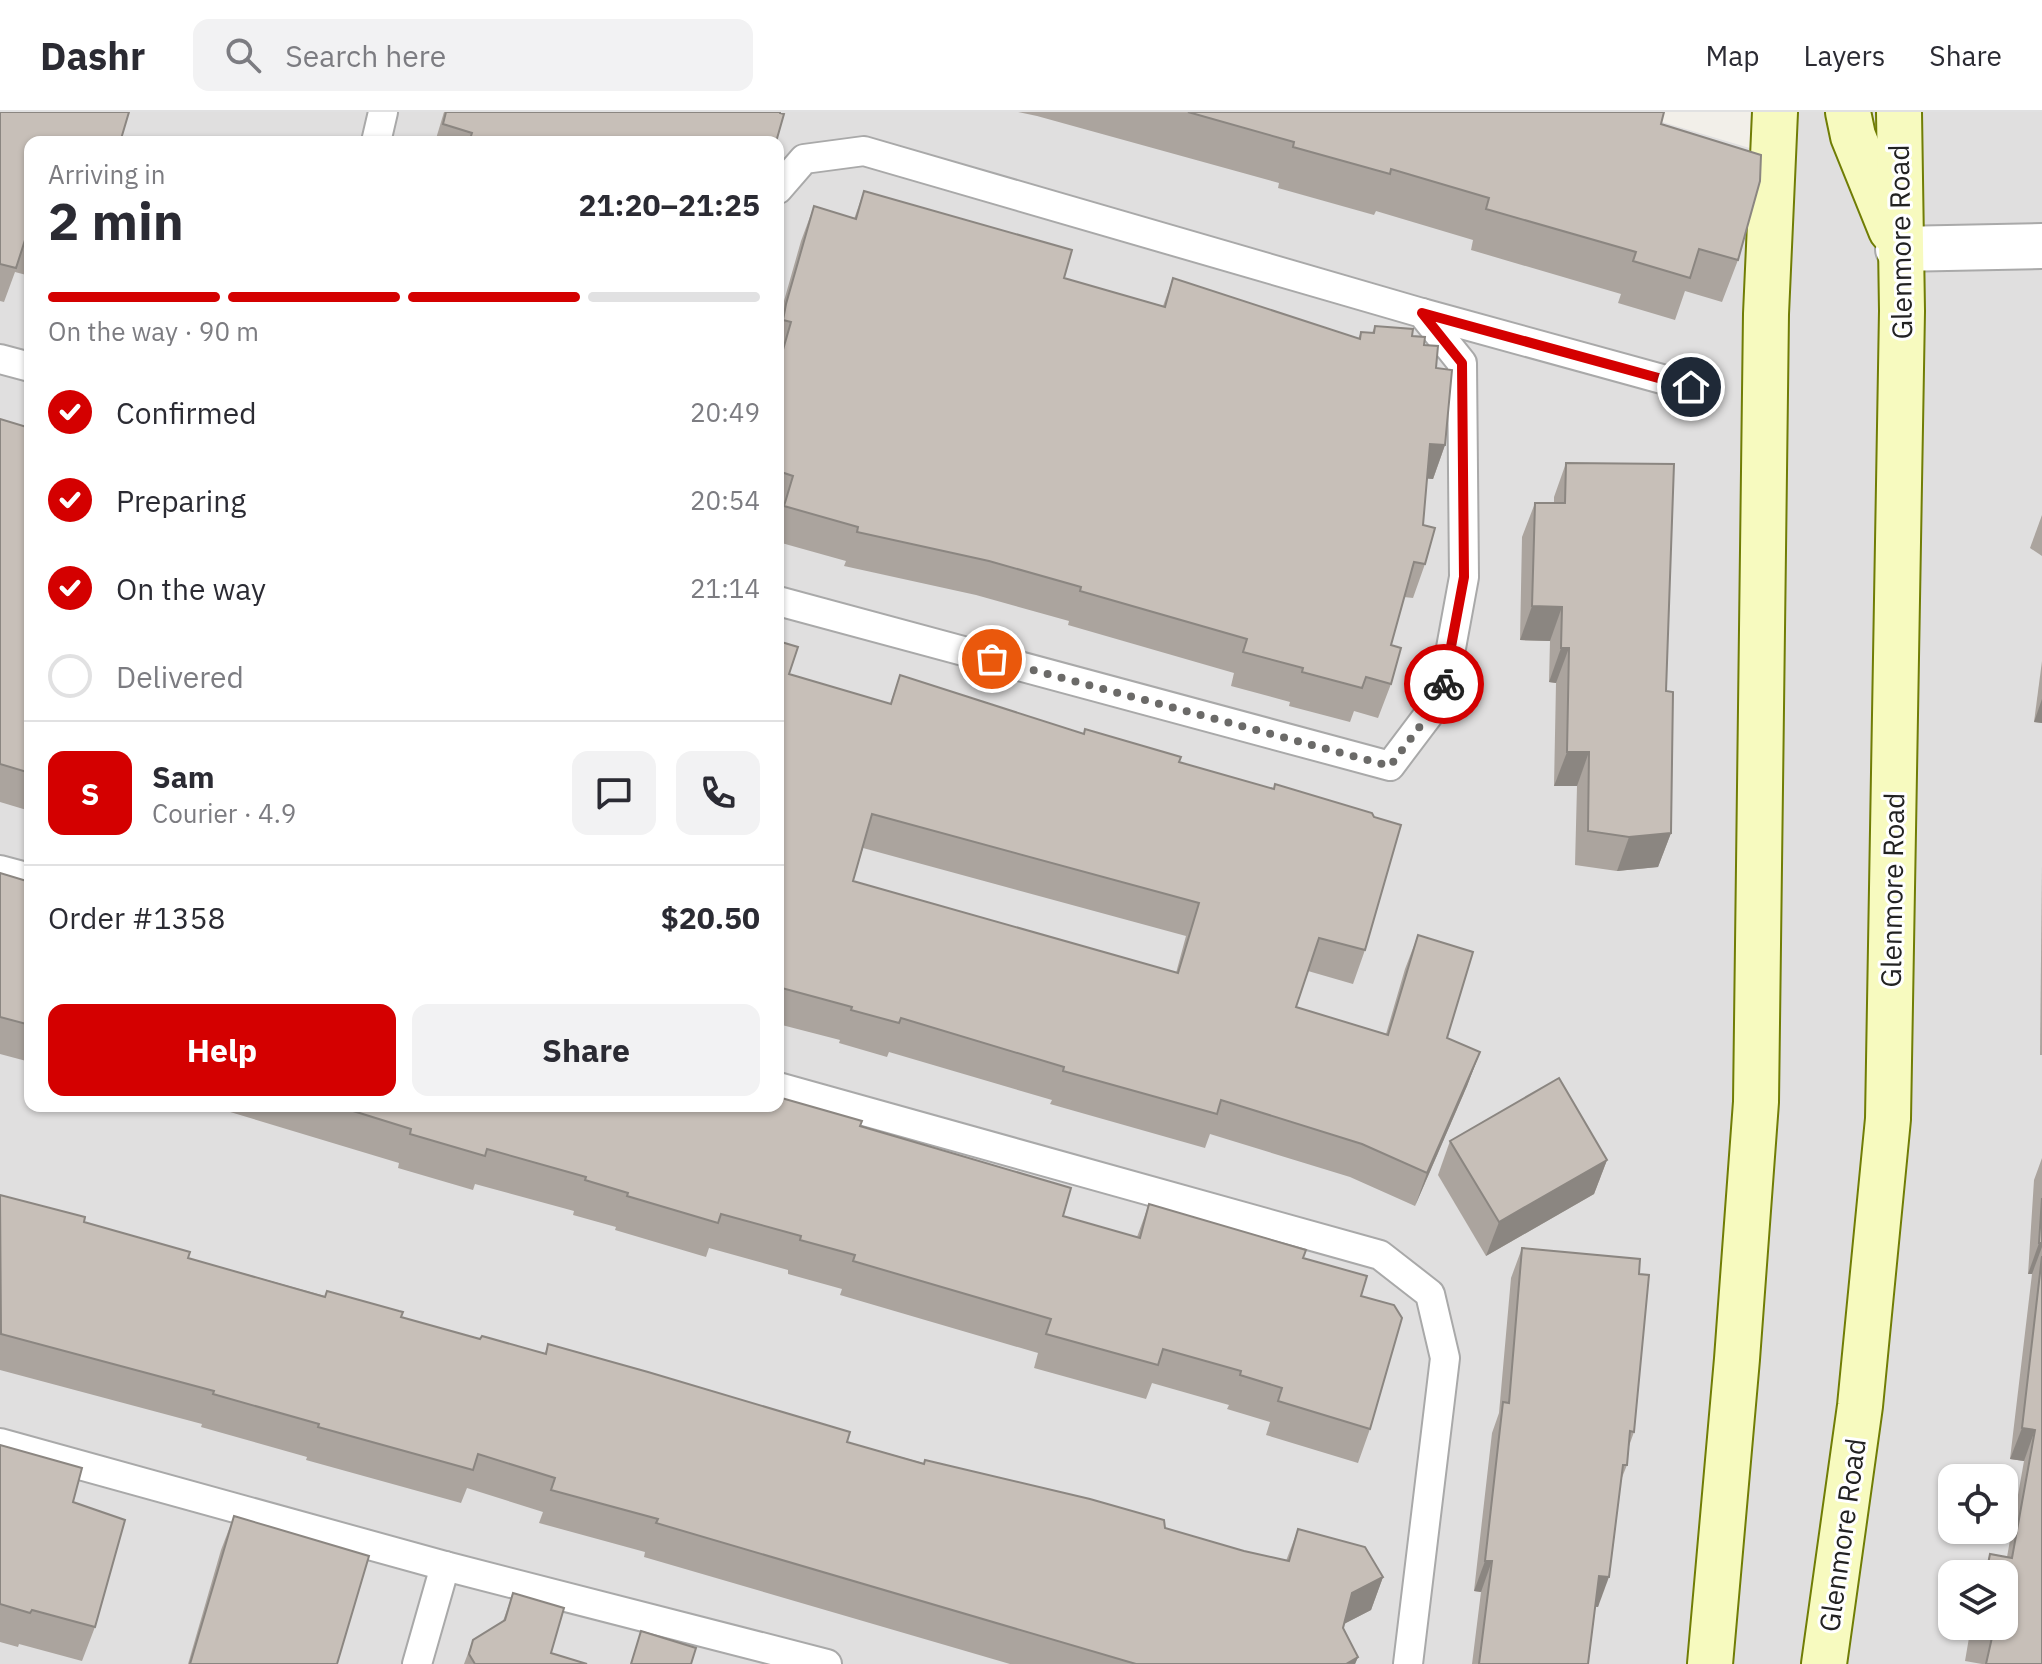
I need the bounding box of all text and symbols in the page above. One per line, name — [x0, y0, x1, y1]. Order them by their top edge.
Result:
search box — [193, 19, 753, 91]
text: Dashr — [40, 31, 145, 80]
icon: search — [221, 33, 265, 77]
text: Search here — [285, 36, 446, 75]
text: Map — [1705, 37, 1759, 74]
text: Layers — [1803, 37, 1885, 74]
text: Share — [1929, 37, 2002, 74]
street label: Glenmore Road — [1880, 144, 1920, 340]
text: Arriving in — [48, 157, 165, 191]
text: 21:20–21:25 — [579, 185, 760, 224]
text: 2 min — [48, 187, 184, 254]
text: On the way · 90 m — [48, 314, 259, 348]
pin — [1657, 353, 1725, 421]
icon: home — [1669, 365, 1713, 409]
icon: check — [48, 390, 92, 434]
text: Confirmed — [116, 393, 257, 432]
text: 20:49 — [690, 395, 760, 429]
icon: check — [48, 478, 92, 522]
text: Preparing — [116, 481, 246, 520]
text: 20:54 — [690, 483, 760, 517]
icon: check — [48, 566, 92, 610]
text: On the way — [116, 569, 266, 608]
text: 21:14 — [690, 571, 760, 605]
pin — [958, 625, 1026, 693]
icon: bag — [970, 637, 1014, 681]
courier — [1404, 644, 1484, 724]
text: Delivered — [116, 657, 244, 696]
icon: bike — [1422, 662, 1466, 706]
button: chat — [572, 751, 656, 835]
button: phone — [676, 751, 760, 835]
text: Sam — [152, 757, 215, 796]
text: S — [81, 774, 99, 813]
street label: Glenmore Road — [1872, 792, 1912, 988]
text: Courier · 4.9 — [152, 796, 296, 830]
text: Order #1358 — [48, 898, 225, 937]
text: $20.50 — [661, 898, 760, 937]
button: Help — [48, 1004, 396, 1096]
button: Share — [412, 1004, 760, 1096]
street label: Glenmore Road — [1810, 1436, 1874, 1634]
map controls — [1938, 1464, 2018, 1640]
button: locate — [1938, 1464, 2018, 1544]
button: layers — [1938, 1560, 2018, 1640]

